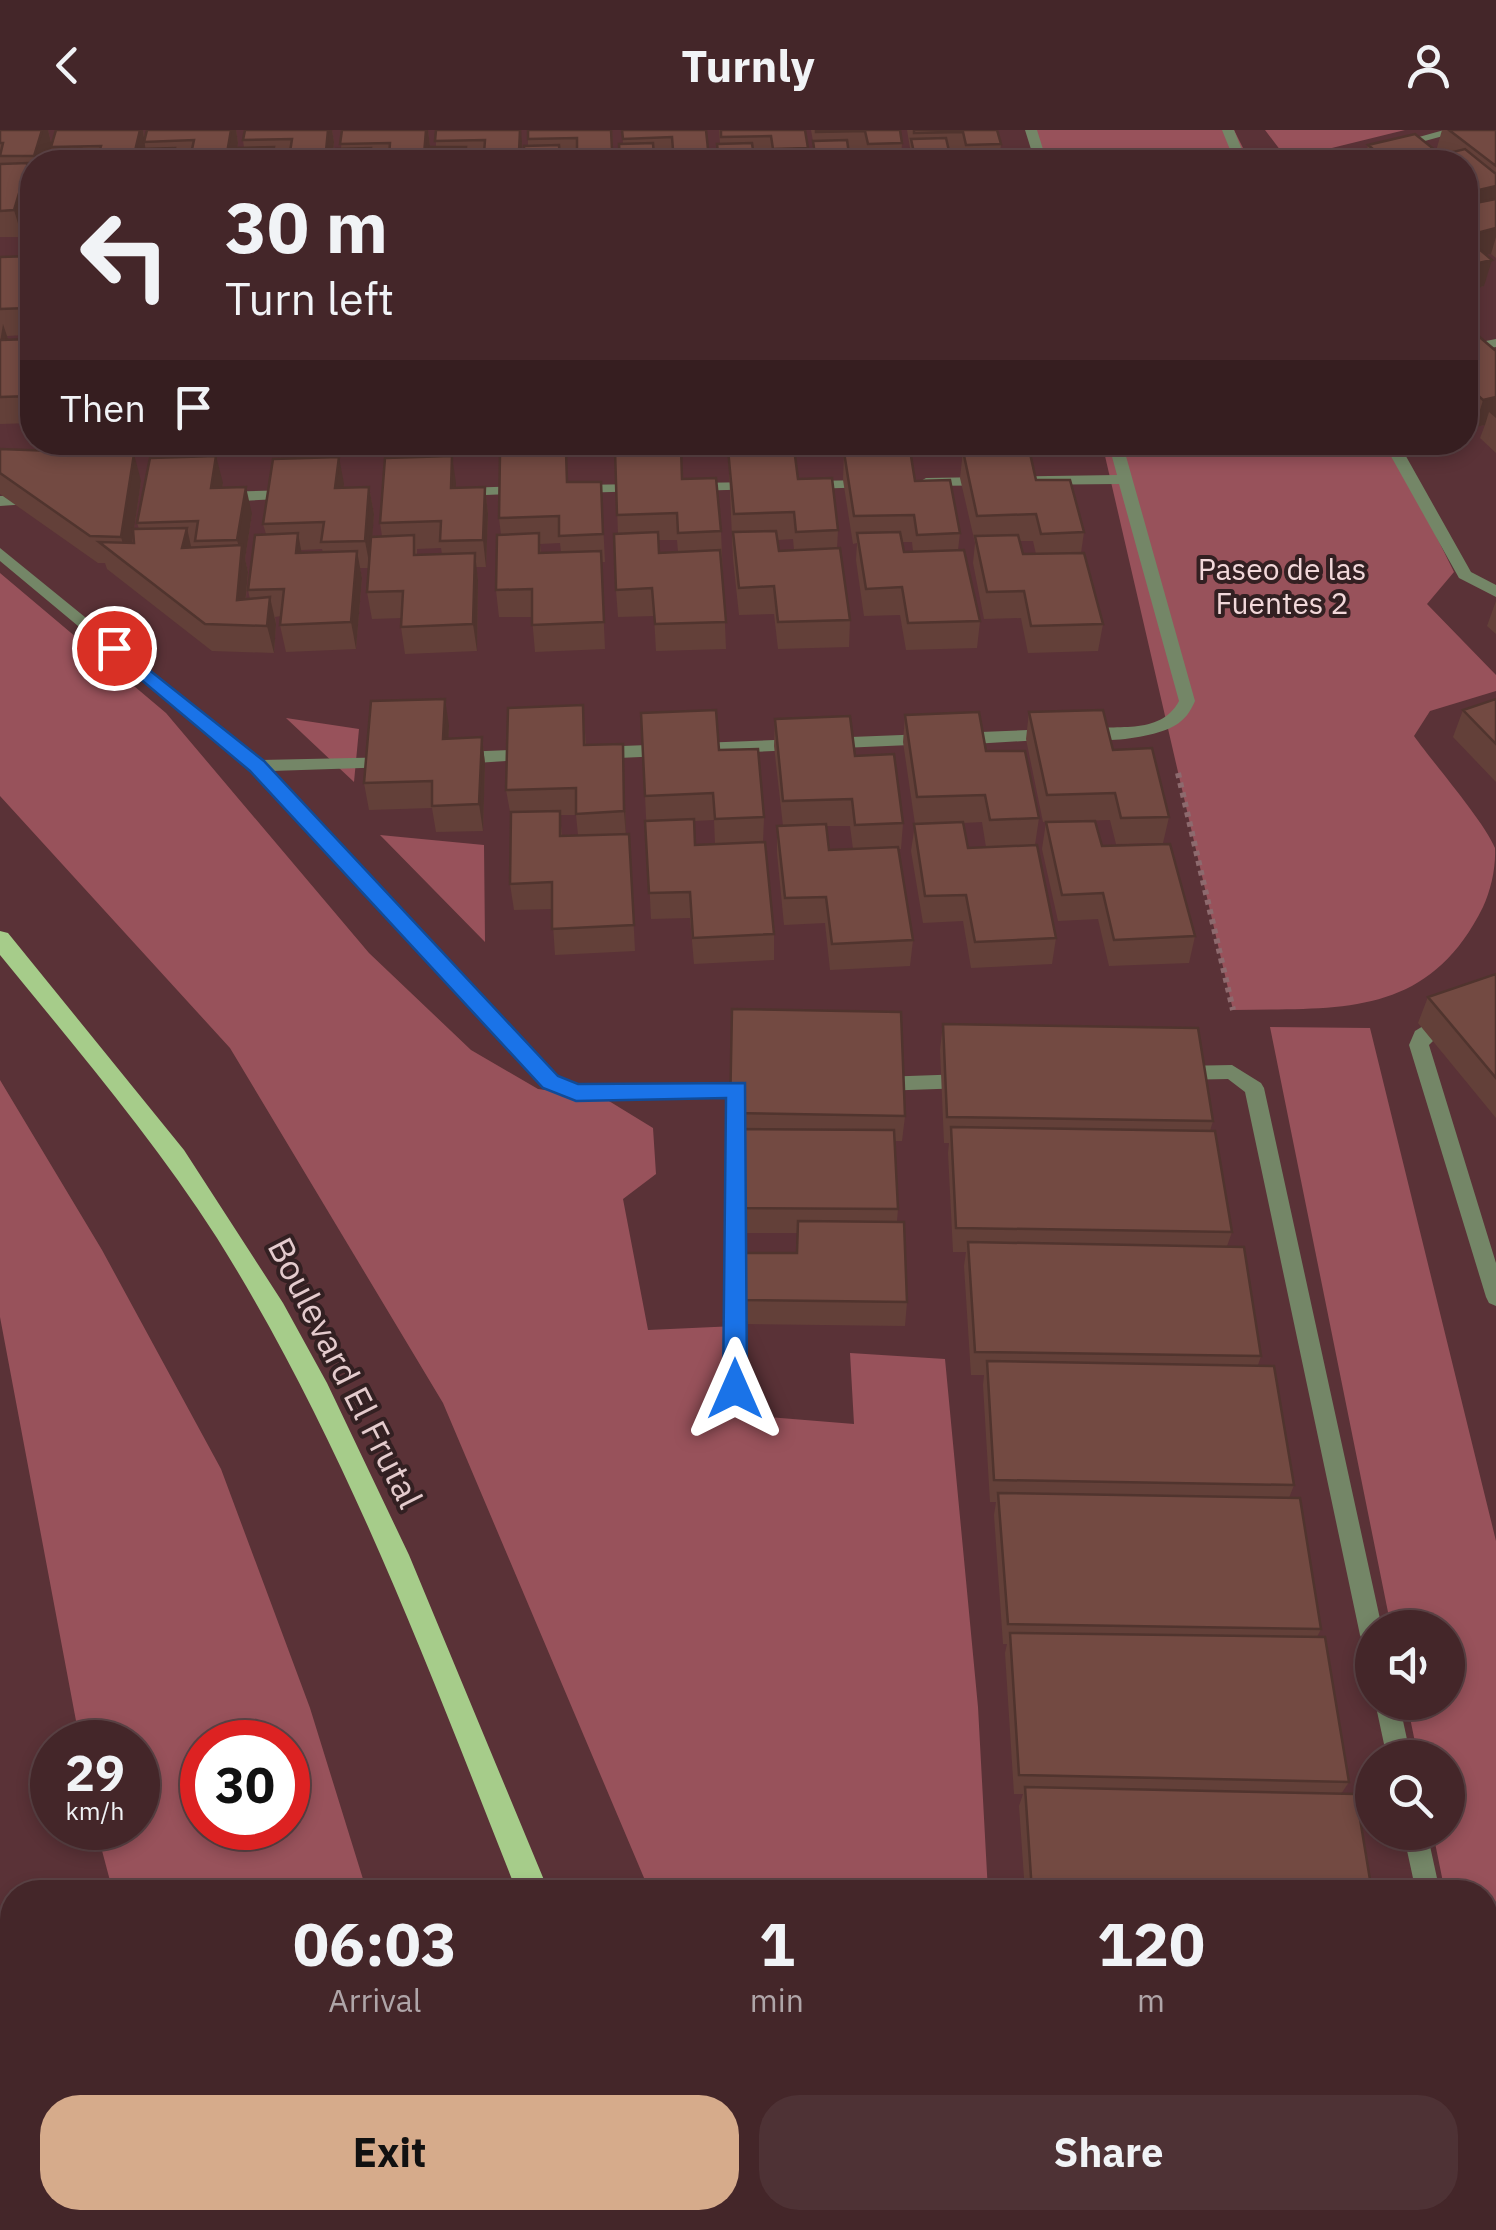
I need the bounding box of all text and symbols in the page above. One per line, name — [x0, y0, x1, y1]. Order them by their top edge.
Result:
text: Turnly — [681, 36, 815, 94]
icon: back — [40, 38, 95, 93]
icon: person — [1401, 38, 1456, 93]
text: 30 m — [225, 181, 388, 272]
icon: left — [60, 190, 190, 320]
text: Turn left — [225, 269, 394, 327]
icon: arrive — [166, 380, 221, 435]
text: Then — [60, 383, 146, 432]
park label: Paseo de las Fuentes 2 — [1198, 549, 1366, 622]
pin — [72, 606, 157, 691]
icon: arrive — [87, 621, 142, 676]
street label: Boulevard El Frutal — [258, 1229, 434, 1516]
position arrow — [683, 1337, 787, 1441]
map controls — [1355, 1610, 1465, 1850]
button: sound — [1355, 1610, 1465, 1720]
speed limit sign: 30 — [180, 1720, 310, 1850]
text: 29 — [65, 1740, 125, 1805]
button: search — [1355, 1740, 1465, 1850]
text: km/h — [66, 1794, 124, 1827]
text: 06:03 — [293, 1904, 457, 1983]
text: 1 — [759, 1904, 795, 1983]
text: 120 — [1097, 1904, 1205, 1983]
text: Arrival — [328, 1979, 422, 2021]
text: min — [750, 1979, 804, 2021]
text: m — [1137, 1979, 1165, 2021]
button: Exit — [40, 2095, 739, 2210]
button: Share — [759, 2095, 1458, 2210]

